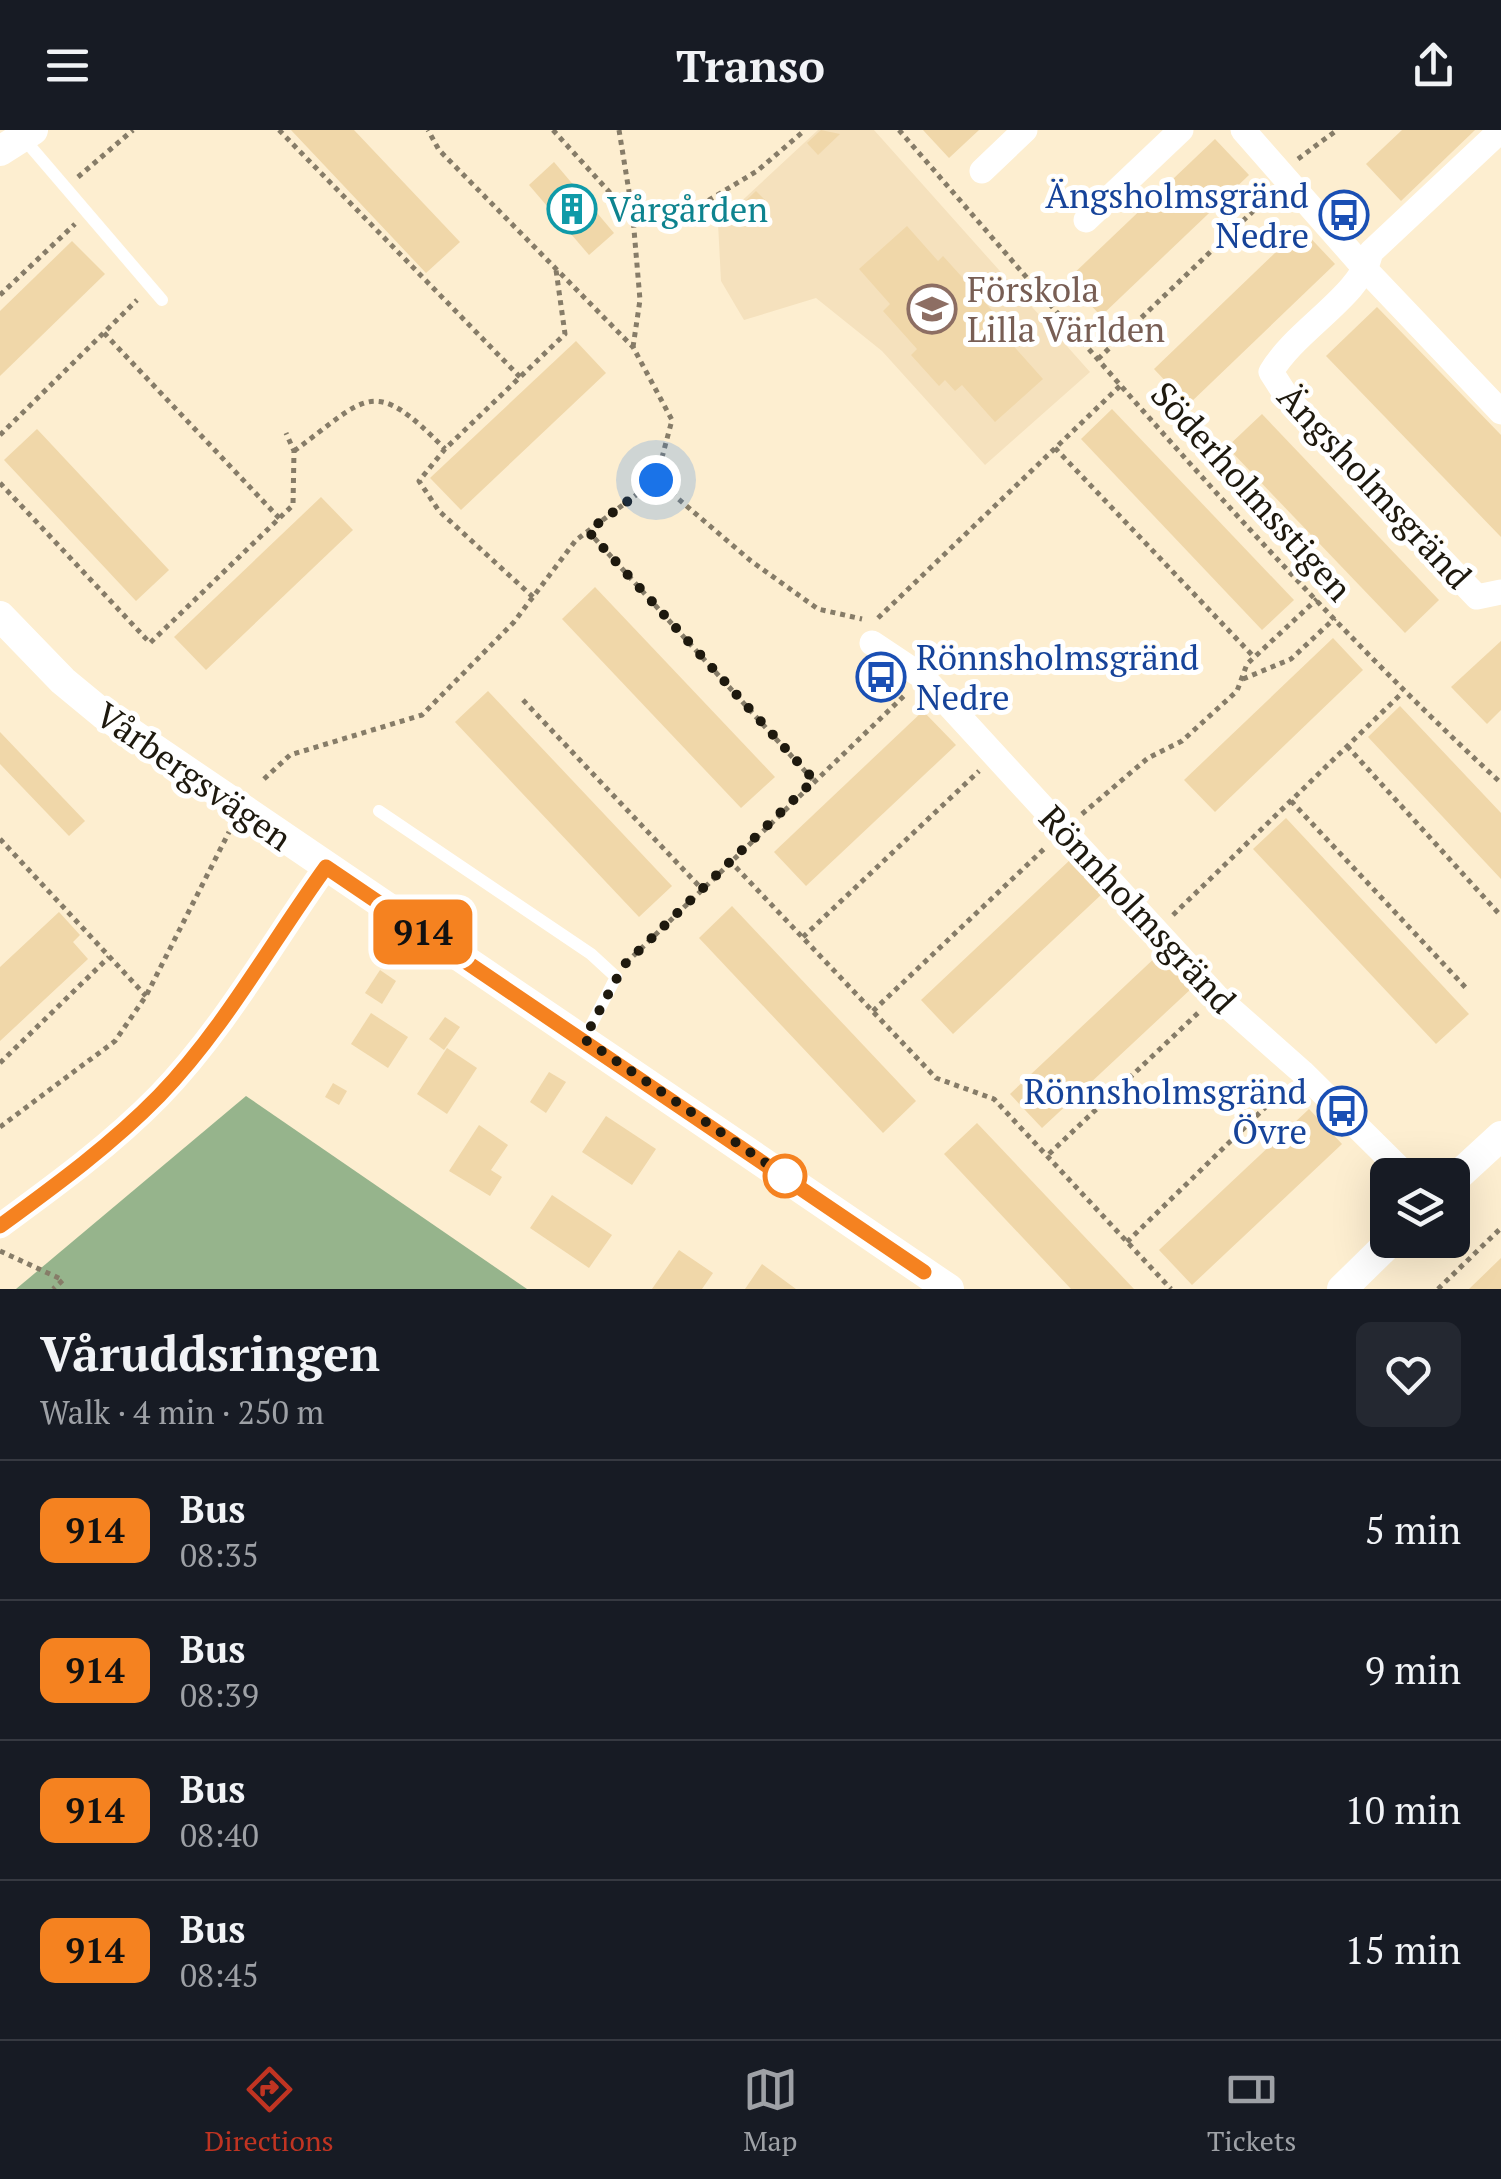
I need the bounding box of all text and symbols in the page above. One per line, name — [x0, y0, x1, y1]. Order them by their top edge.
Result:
text: Transo — [676, 35, 825, 95]
icon: menu — [40, 38, 95, 93]
icon: share — [1406, 38, 1461, 93]
place label: Ängsholmsgränd Nedre — [1045, 172, 1309, 258]
building icon: Vårgården — [546, 183, 598, 235]
place label: Vårgården — [607, 186, 768, 232]
bus stop icon: Ängsholmsgränd Nedre — [1318, 189, 1370, 241]
place label: Förskola Lilla Världen — [967, 266, 1165, 352]
school or university icon: Förskola Lilla Världen — [906, 283, 958, 335]
street label: Söderholmsstigen — [1141, 372, 1363, 611]
street label: Ängsholmsgränd — [1268, 374, 1482, 598]
your location — [631, 455, 681, 505]
place label: Rönnsholmsgränd Nedre — [916, 634, 1199, 720]
bus stop icon: Rönnsholmsgränd Nedre — [855, 651, 907, 703]
street label: Vårbergsvägen — [87, 691, 301, 861]
street label: Rönnholmsgränd — [1030, 795, 1246, 1023]
line badge: 914 — [366, 900, 480, 964]
text: 914 — [393, 909, 453, 955]
place label: Rönnsholmsgränd Övre — [1024, 1068, 1307, 1154]
bus stop icon: Rönnsholmsgränd Övre — [1316, 1085, 1368, 1137]
unlabelled marker — [764, 1155, 806, 1197]
map controls — [1370, 1158, 1470, 1258]
button: layers — [1370, 1158, 1470, 1258]
text: Våruddsringen — [40, 1321, 380, 1385]
button: heart — [1356, 1322, 1461, 1427]
text: Walk · 4 min · 250 m — [40, 1391, 324, 1433]
text: Bus — [180, 1484, 245, 1534]
text: 5 min — [1365, 1505, 1461, 1555]
text: 914 — [65, 1507, 125, 1553]
text: 08:35 — [180, 1534, 259, 1576]
text: Bus — [180, 1624, 245, 1674]
text: 9 min — [1365, 1645, 1461, 1695]
text: 914 — [65, 1647, 125, 1693]
text: 08:39 — [180, 1674, 259, 1716]
text: Bus — [180, 1764, 245, 1814]
text: 10 min — [1344, 1785, 1461, 1835]
text: 914 — [65, 1787, 125, 1833]
text: 08:40 — [180, 1814, 259, 1856]
text: Bus — [180, 1904, 245, 1954]
text: 15 min — [1344, 1925, 1461, 1975]
text: 914 — [65, 1927, 125, 1973]
text: 08:45 — [180, 1954, 259, 1996]
tab: Directions — [205, 2062, 334, 2159]
tab: Map — [743, 2062, 798, 2159]
tab: Tickets — [1207, 2062, 1296, 2159]

